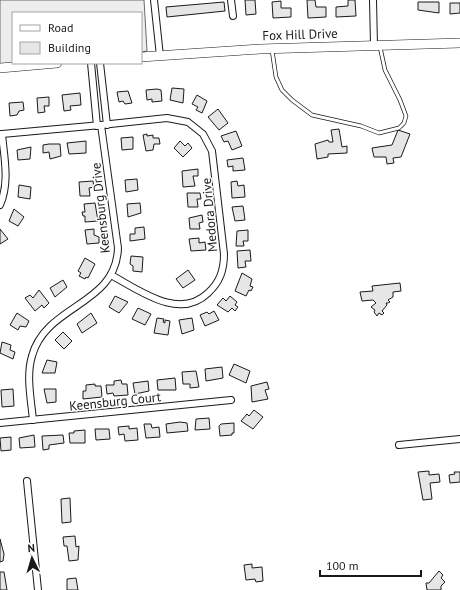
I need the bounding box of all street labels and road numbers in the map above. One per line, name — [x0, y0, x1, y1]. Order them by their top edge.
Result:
street label: Fox Hill Drive — [262, 25, 338, 44]
street label: Keensburg Drive — [87, 162, 114, 254]
street label: Medora Drive — [198, 177, 221, 253]
street label: Keensburg Court — [68, 388, 162, 415]

